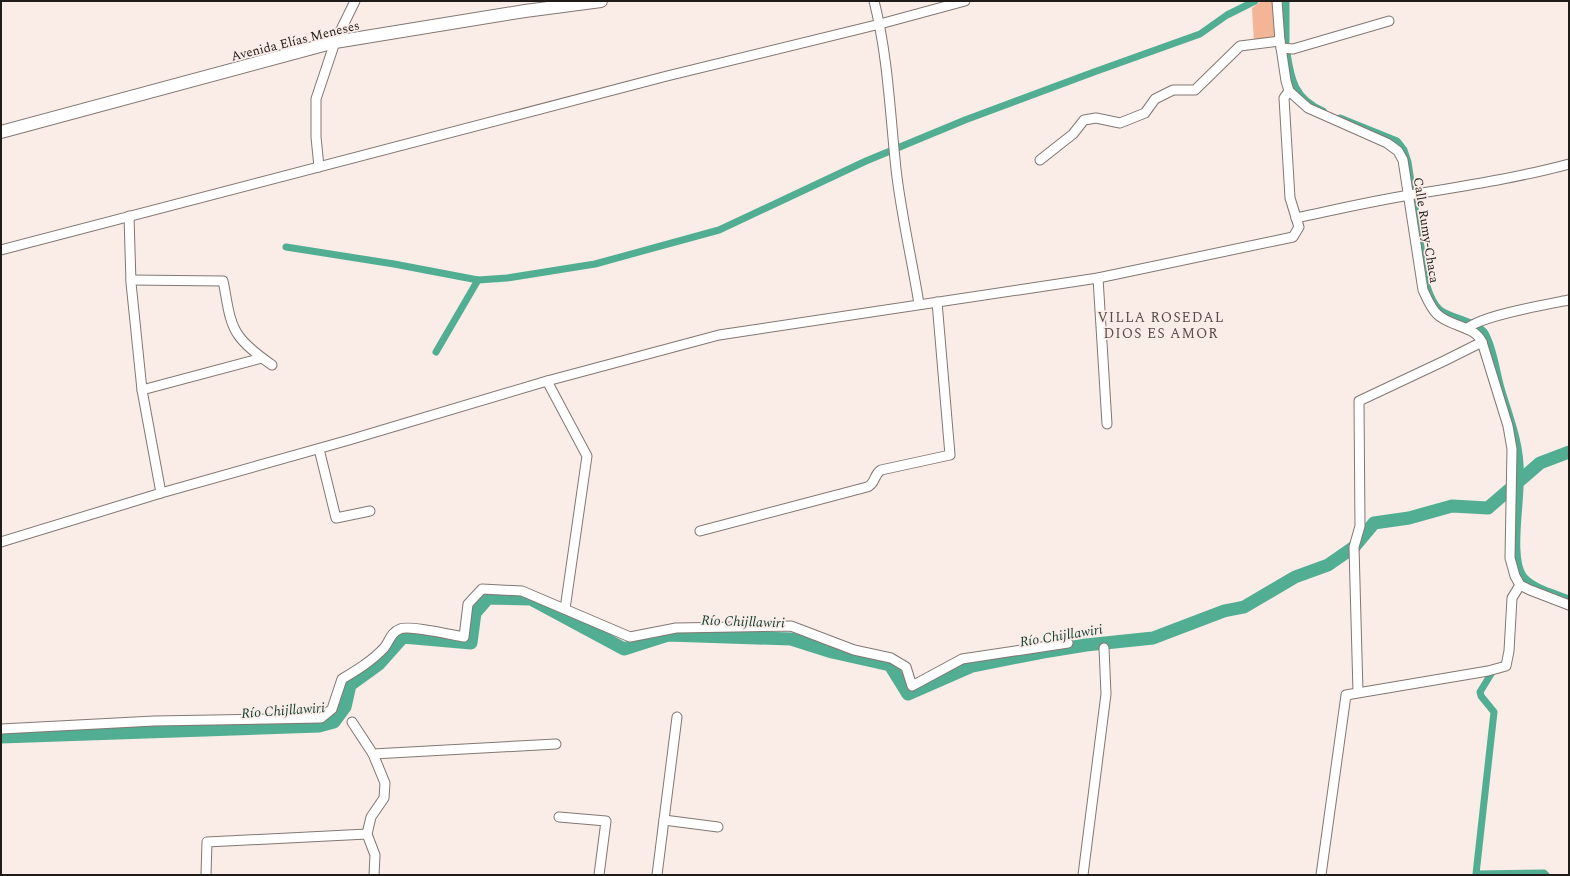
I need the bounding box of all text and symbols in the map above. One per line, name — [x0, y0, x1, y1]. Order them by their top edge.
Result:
street label: Avenida Elías Meneses — [229, 15, 362, 67]
street label: Calle Rumy-Chaca — [1408, 176, 1444, 285]
district label: VILLA ROSEDAL DIOS ES AMOR — [1098, 307, 1225, 344]
water label: Río Chijllawiri — [701, 610, 785, 633]
water label: Río Chijllawiri — [1018, 619, 1104, 652]
water label: Río Chijllawiri — [240, 697, 326, 724]

